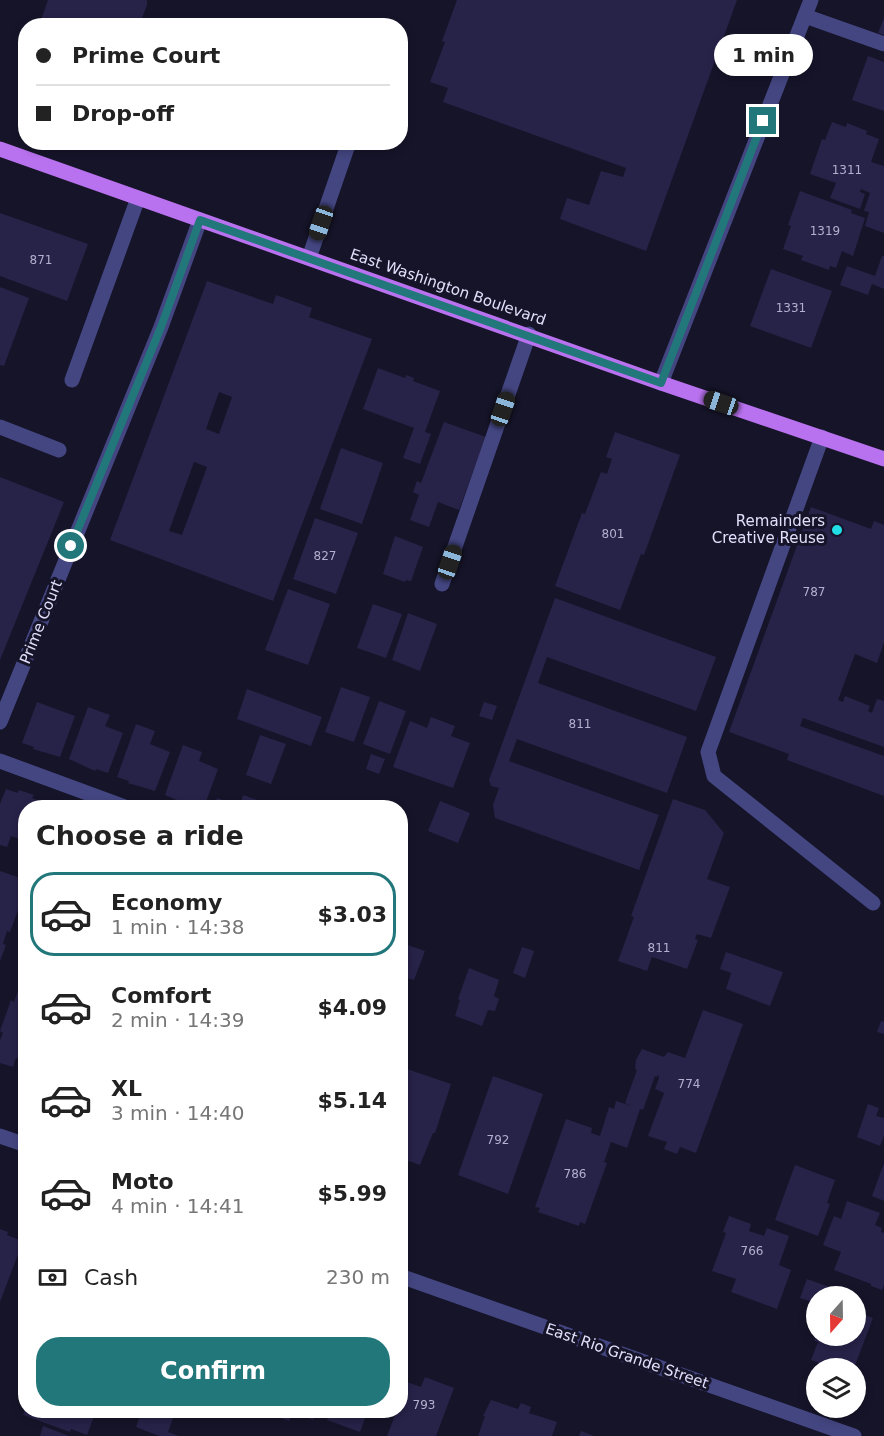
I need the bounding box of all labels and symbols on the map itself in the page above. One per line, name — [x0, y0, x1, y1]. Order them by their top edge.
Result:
callout: 1 min — [714, 34, 813, 76]
route end — [749, 107, 776, 134]
house number: 1311 — [832, 163, 862, 177]
car — [307, 203, 335, 243]
house number: 1319 — [810, 224, 840, 238]
street label: East Washington Boulevard — [348, 245, 548, 329]
house number: 871 — [30, 253, 52, 267]
house number: 1331 — [776, 301, 806, 315]
car — [489, 389, 517, 429]
car — [701, 389, 741, 417]
place label: Remainders Creative Reuse — [712, 512, 825, 547]
marker: Remainders Creative Reuse — [830, 523, 844, 537]
house number: 801 — [602, 527, 624, 541]
route start — [57, 532, 84, 559]
car — [436, 542, 464, 582]
house number: 827 — [314, 549, 336, 563]
street label: Prime Court — [16, 577, 66, 667]
house number: 787 — [803, 585, 825, 599]
house number: 811 — [569, 717, 591, 731]
house number: 811 — [648, 941, 670, 955]
house number: 774 — [678, 1077, 700, 1091]
house number: 792 — [487, 1133, 509, 1147]
house number: 786 — [564, 1167, 586, 1181]
house number: 766 — [741, 1244, 763, 1258]
north arrow — [806, 1286, 866, 1346]
street label: East Rio Grande Street — [543, 1320, 711, 1392]
house number: 793 — [413, 1398, 435, 1412]

